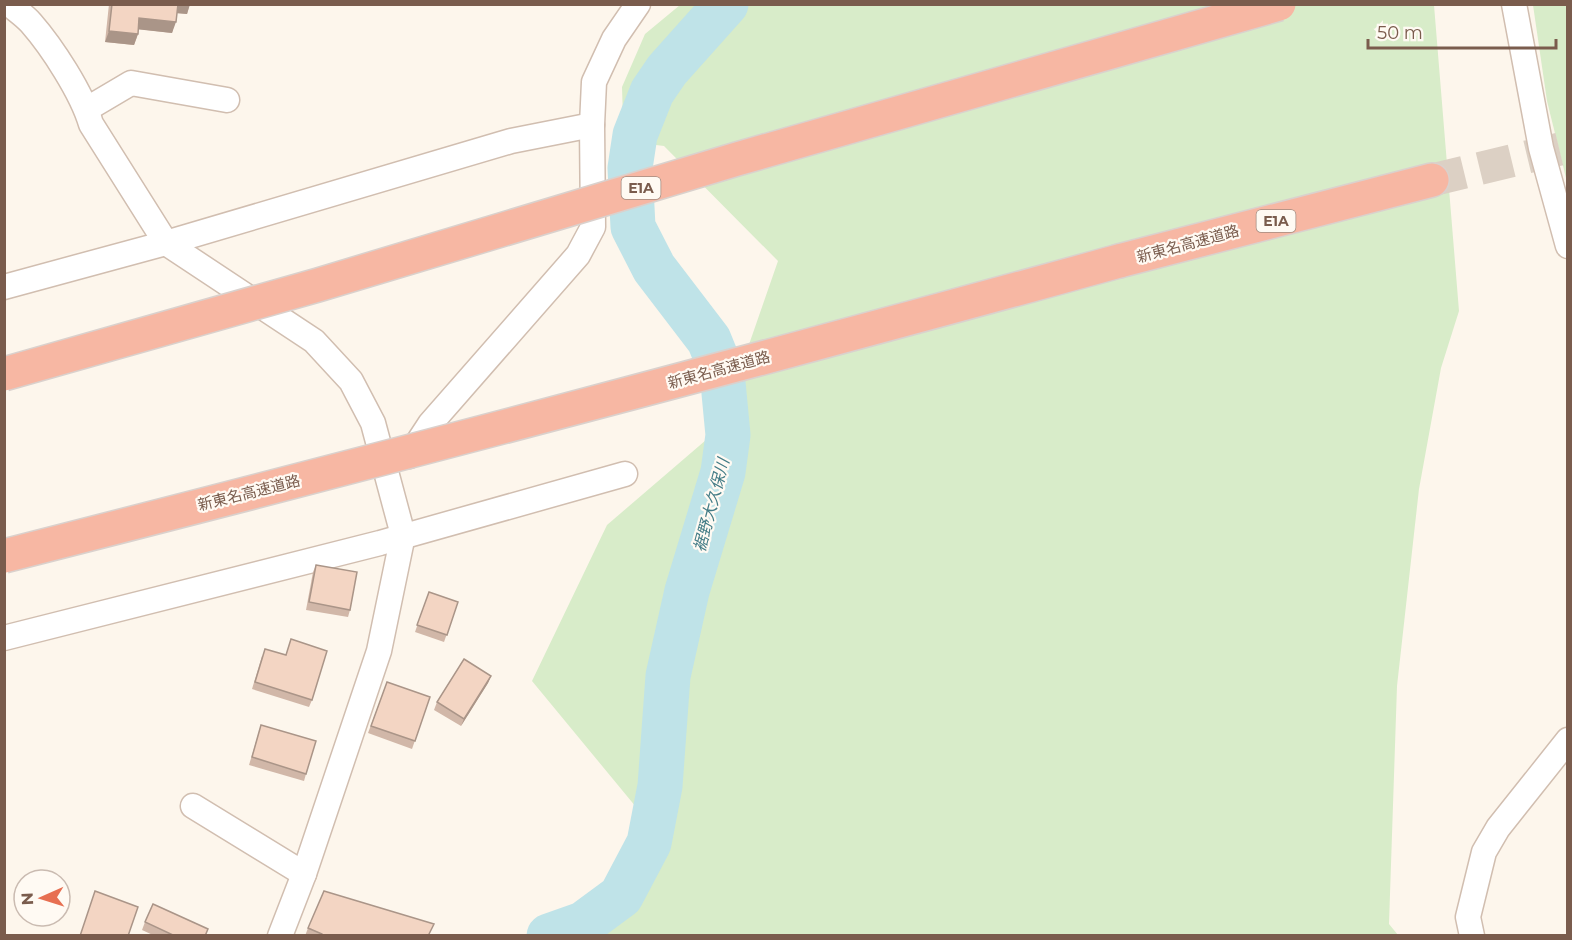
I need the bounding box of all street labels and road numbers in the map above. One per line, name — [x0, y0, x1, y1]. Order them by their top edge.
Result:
road number: E1A — [622, 177, 660, 199]
road number: E1A — [1256, 210, 1296, 232]
street label: 新東名高速道路 — [1135, 221, 1241, 266]
street label: 新東名高速道路 — [666, 347, 772, 392]
street label: 新東名高速道路 — [196, 471, 302, 514]

